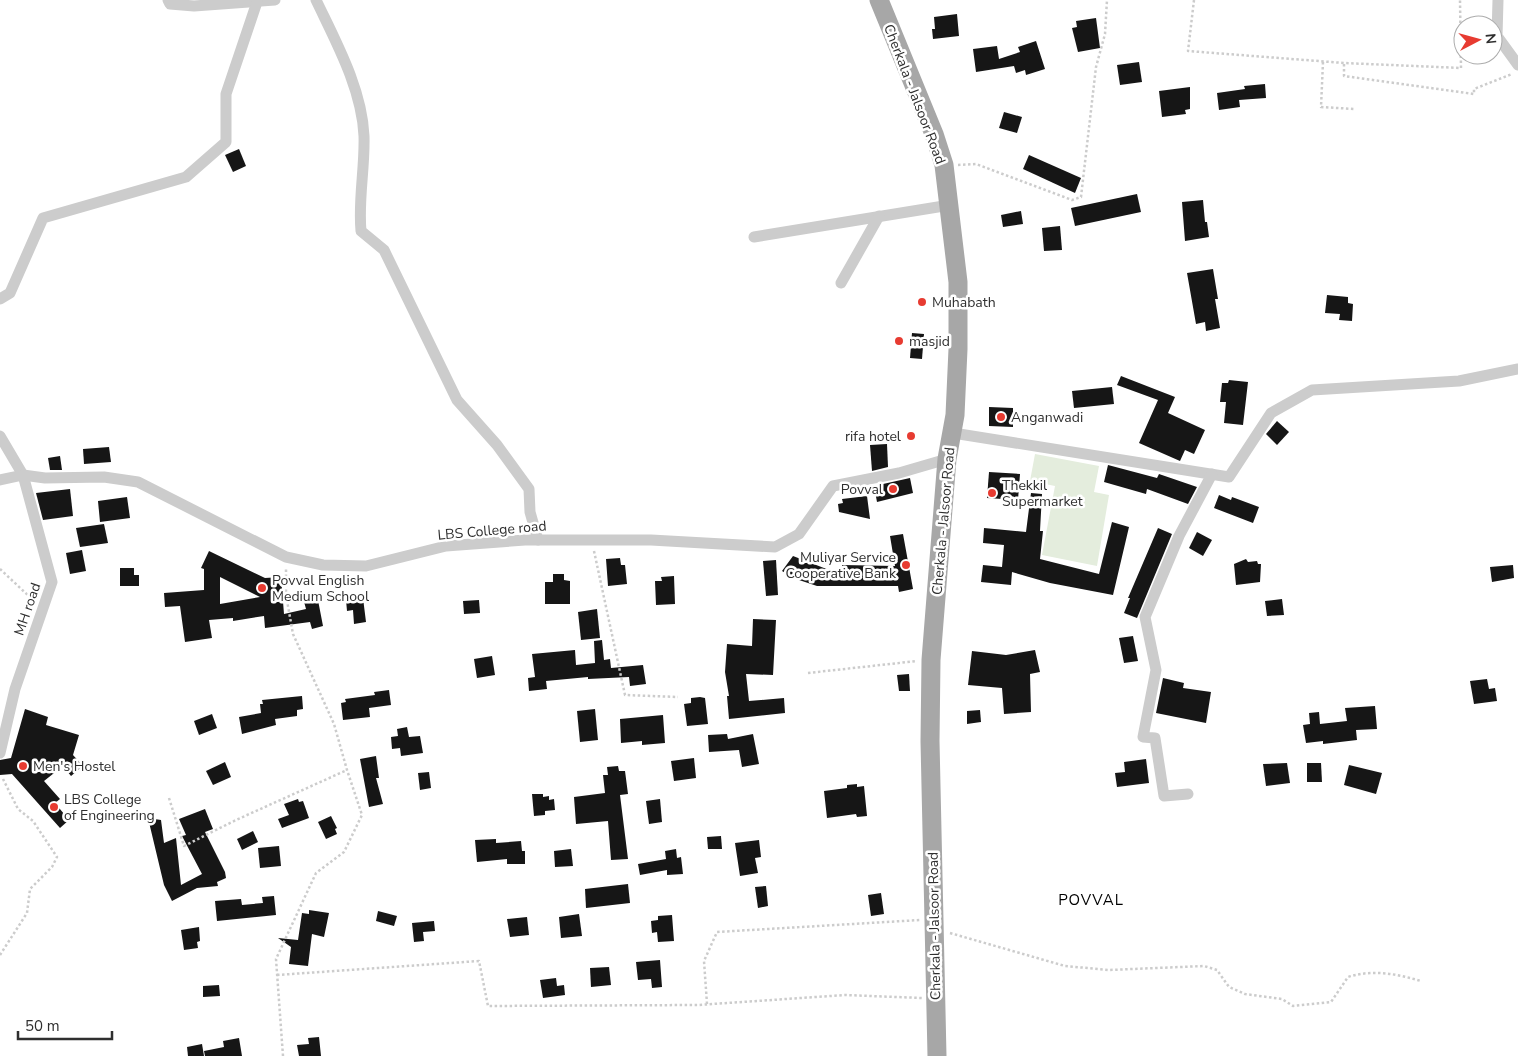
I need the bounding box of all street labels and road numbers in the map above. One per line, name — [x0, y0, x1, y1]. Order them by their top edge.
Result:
street label: Cherkala - Jalsoor Road — [879, 22, 950, 167]
street label: Cherkala - Jalsoor Road — [928, 446, 959, 596]
street label: LBS College road — [437, 516, 547, 545]
street label: MH road — [10, 580, 45, 638]
street label: Cherkala - Jalsoor Road — [924, 852, 945, 1000]

